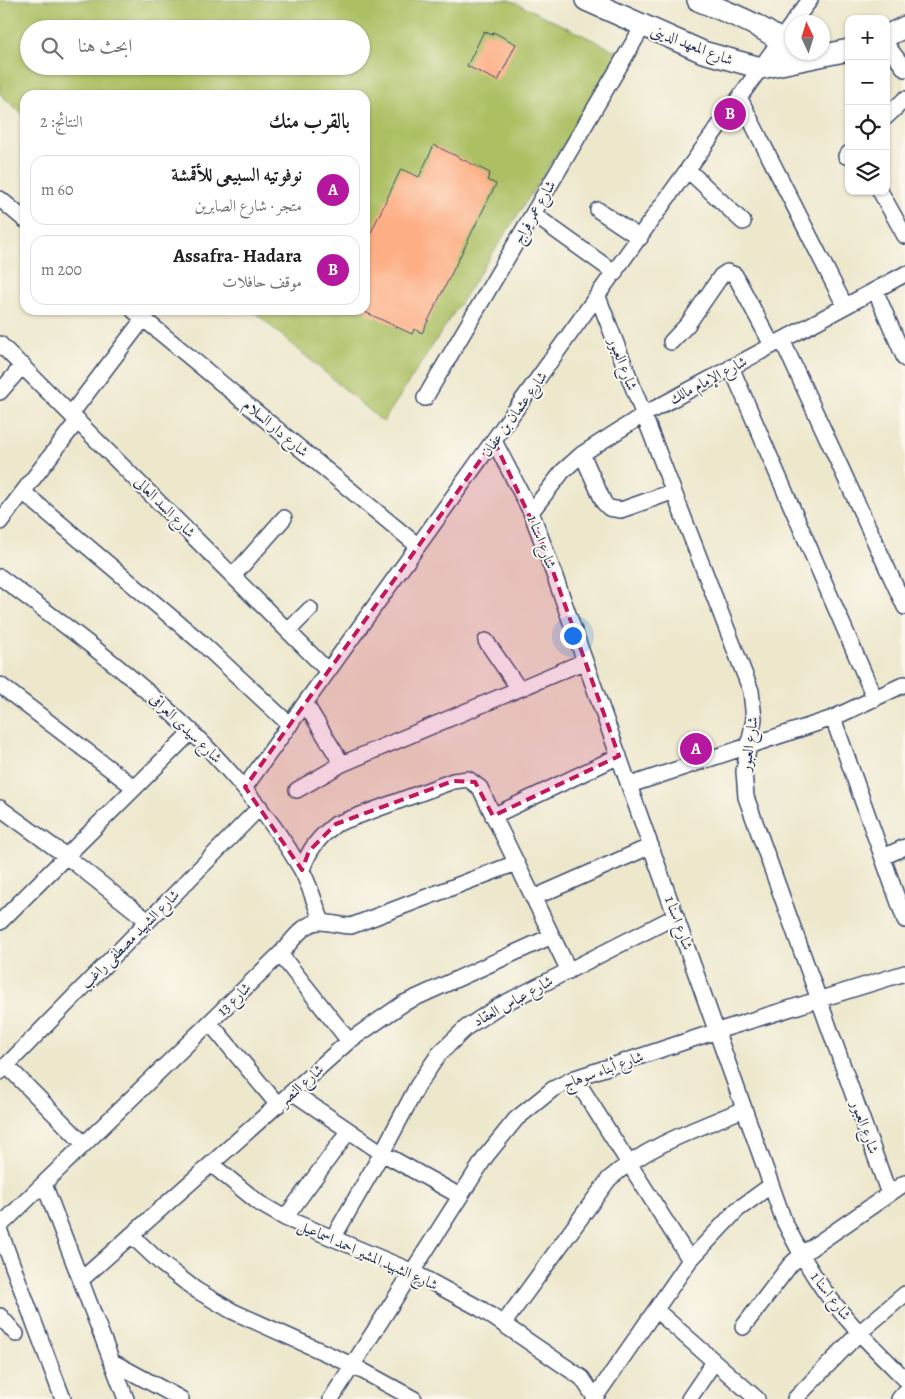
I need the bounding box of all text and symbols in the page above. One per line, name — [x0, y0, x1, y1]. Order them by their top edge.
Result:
north arrow — [785, 15, 830, 60]
map controls — [845, 15, 890, 195]
button: + — [845, 15, 890, 60]
search box — [20, 20, 370, 75]
street label: شارع المعهد الدينى — [647, 20, 736, 73]
text: ابحث هنا — [78, 33, 132, 59]
icon: search — [38, 34, 66, 62]
button: − — [845, 60, 890, 105]
pin: B — [714, 95, 746, 133]
button: locate — [845, 105, 890, 150]
text: بالقرب منك — [269, 107, 350, 135]
text: النتائج: 2 — [40, 111, 83, 133]
button: layers — [845, 150, 890, 195]
text: نوفوتيه السبيعى للأقمشة — [171, 162, 302, 188]
street label: شارع عمر فراج — [508, 176, 563, 249]
text: 60 m — [41, 179, 73, 201]
text: A — [328, 179, 338, 201]
text: متجر · شارع الصابرين — [194, 195, 302, 217]
text: Assafra- Hadara — [173, 243, 302, 269]
text: 200 m — [41, 259, 82, 281]
text: B — [328, 259, 338, 281]
text: موقف حافلات — [222, 271, 302, 293]
street label: شارع العبور — [600, 333, 642, 394]
street label: شارع الإمام مالك — [666, 351, 752, 411]
street label: شارع عثمان بن عفان — [476, 367, 554, 462]
street label: شارع دار السلام — [237, 395, 313, 464]
street label: شارع السد العالى — [128, 472, 200, 544]
street label: شارع اسنا 1 — [520, 512, 561, 573]
your location — [560, 623, 586, 649]
street label: شارع سيدى العراقى — [143, 688, 226, 770]
street label: شارع العبور — [735, 715, 766, 775]
pin: A — [680, 730, 712, 768]
street label: شارع الشهيد مصطفى راغب — [76, 885, 186, 995]
street label: شارع اسنا 1 — [657, 893, 698, 954]
street label: شارع عباس العقاد — [470, 971, 558, 1034]
street label: شارع 13 — [213, 978, 258, 1022]
street label: شارع أبناء سوهاج — [559, 1045, 647, 1097]
street label: شارع النصر — [273, 1059, 330, 1114]
street label: شارع العبور — [843, 1096, 884, 1157]
street label: شارع الشهيد المشير احمد اسماعيل — [294, 1215, 441, 1298]
street label: شارع اسنا 1 — [804, 1268, 856, 1326]

